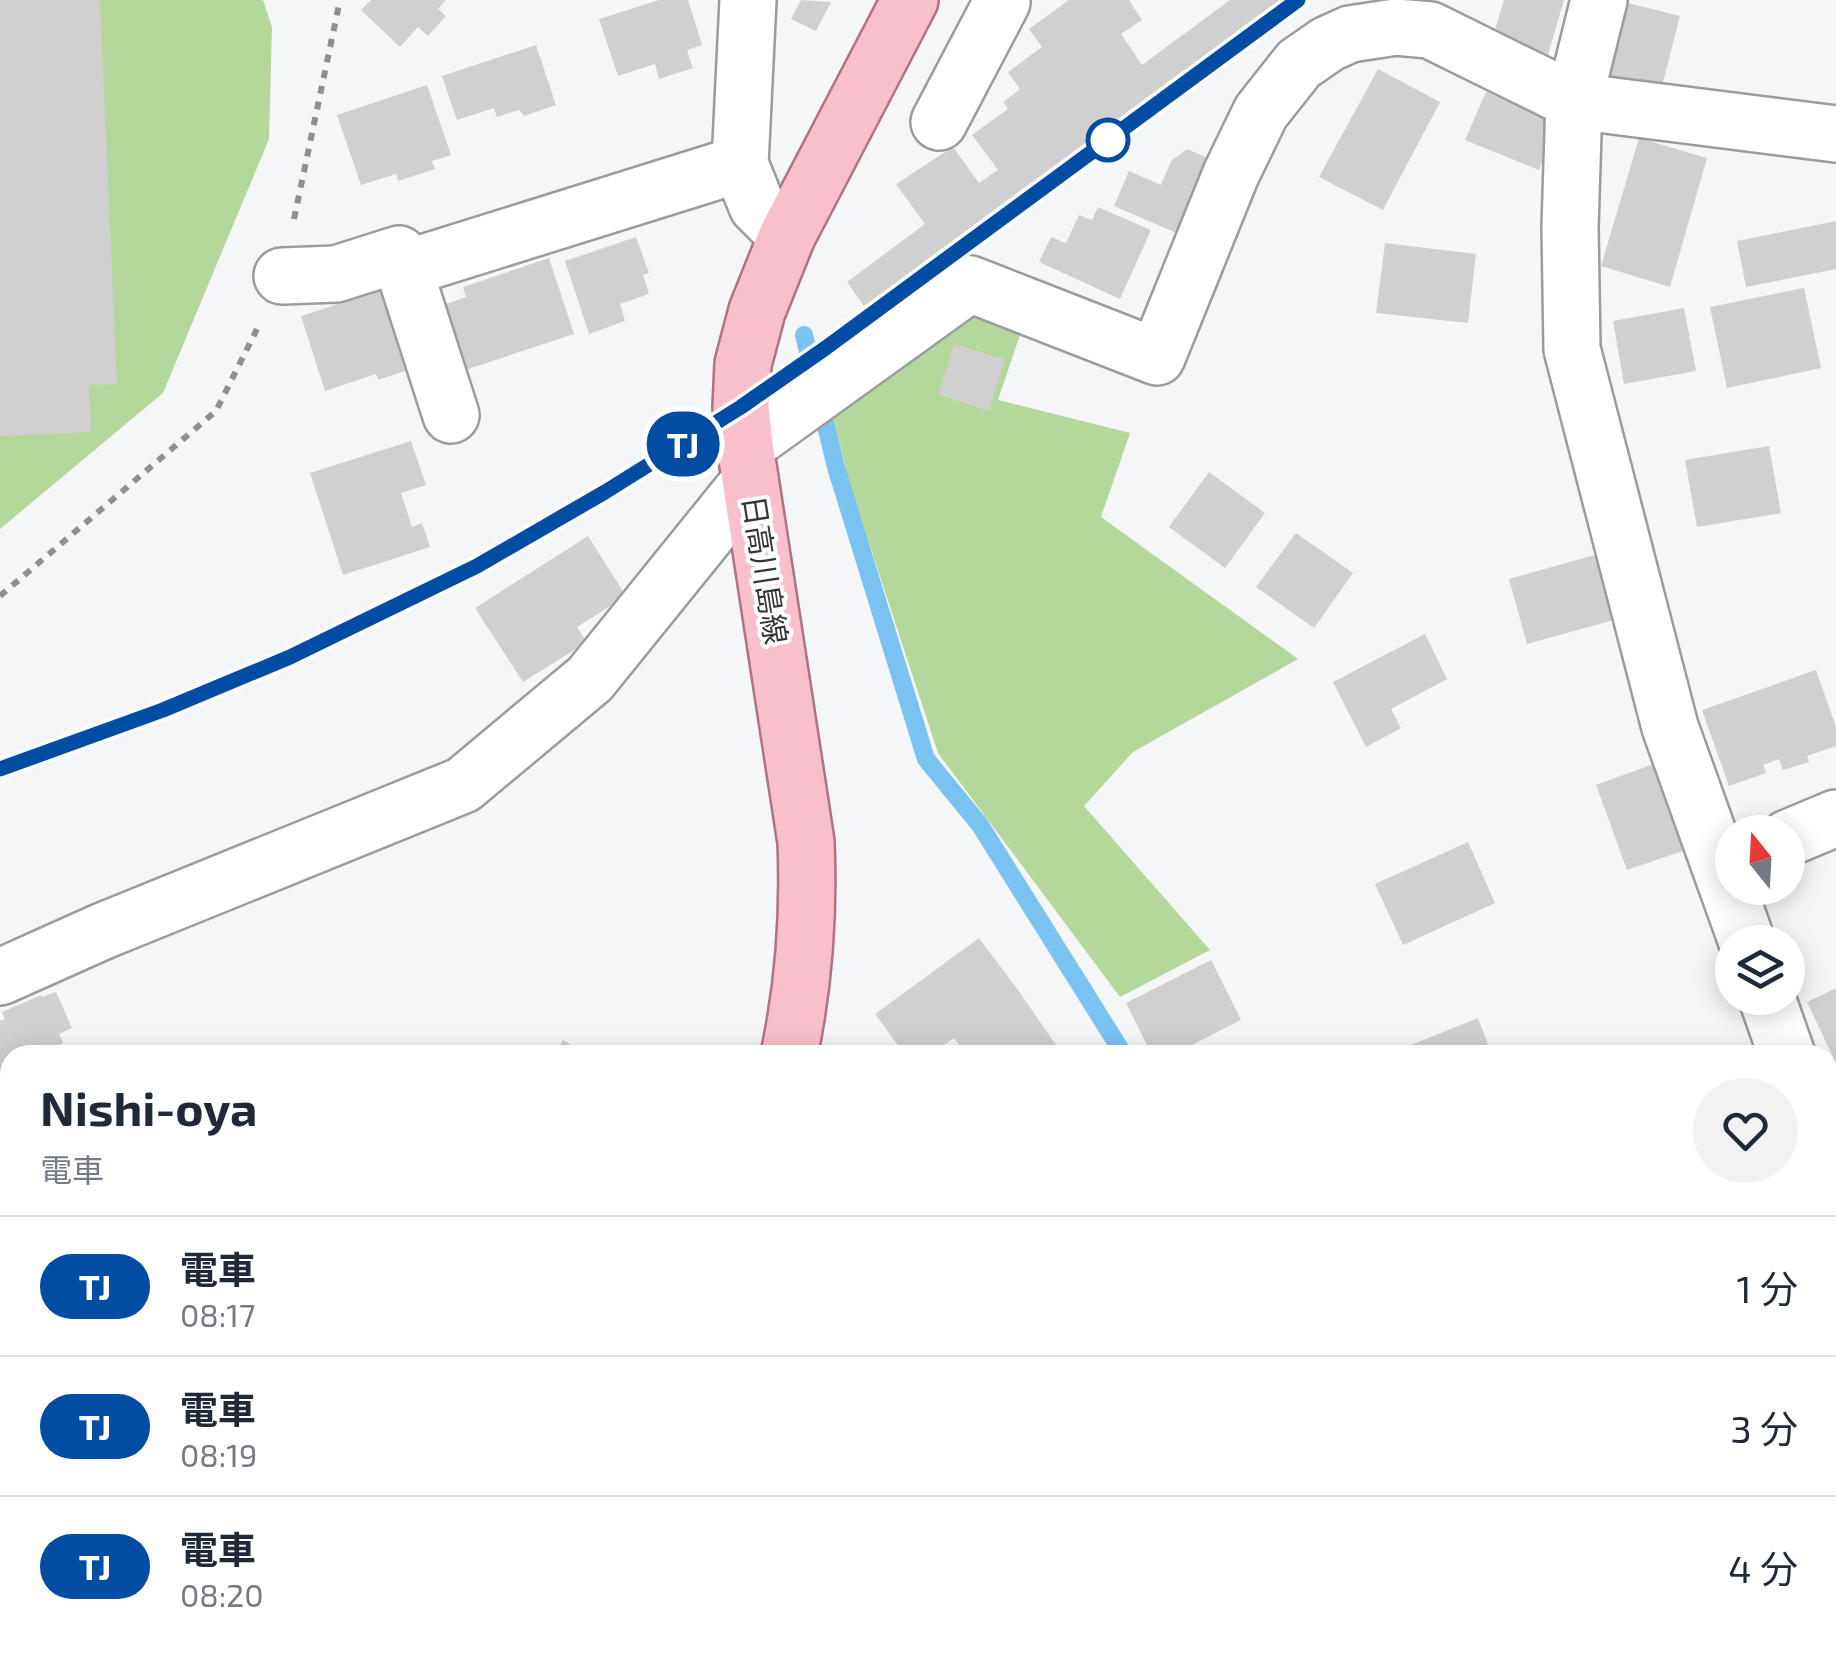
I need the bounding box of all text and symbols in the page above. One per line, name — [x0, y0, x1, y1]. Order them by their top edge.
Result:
unlabelled marker — [1087, 119, 1129, 161]
line badge: TJ — [638, 412, 728, 476]
text: TJ — [667, 423, 699, 465]
street label: 日高川島線 — [736, 493, 795, 647]
north arrow — [1715, 815, 1805, 905]
map controls — [1715, 815, 1805, 1015]
button: layers — [1715, 925, 1805, 1015]
text: Nishi-oya — [40, 1078, 257, 1136]
button: heart — [1693, 1078, 1798, 1183]
text: 電車 — [40, 1150, 104, 1188]
text: 電車 — [180, 1246, 256, 1292]
text: TJ — [79, 1265, 111, 1307]
text: 1 分 — [1736, 1265, 1798, 1311]
text: 08:17 — [180, 1295, 255, 1333]
text: 電車 — [180, 1386, 256, 1432]
text: TJ — [79, 1405, 111, 1447]
text: 3 分 — [1730, 1405, 1798, 1451]
text: 08:19 — [180, 1435, 257, 1473]
text: 電車 — [180, 1526, 256, 1572]
text: TJ — [79, 1545, 111, 1587]
text: 4 分 — [1728, 1545, 1798, 1591]
text: 08:20 — [180, 1575, 264, 1613]

